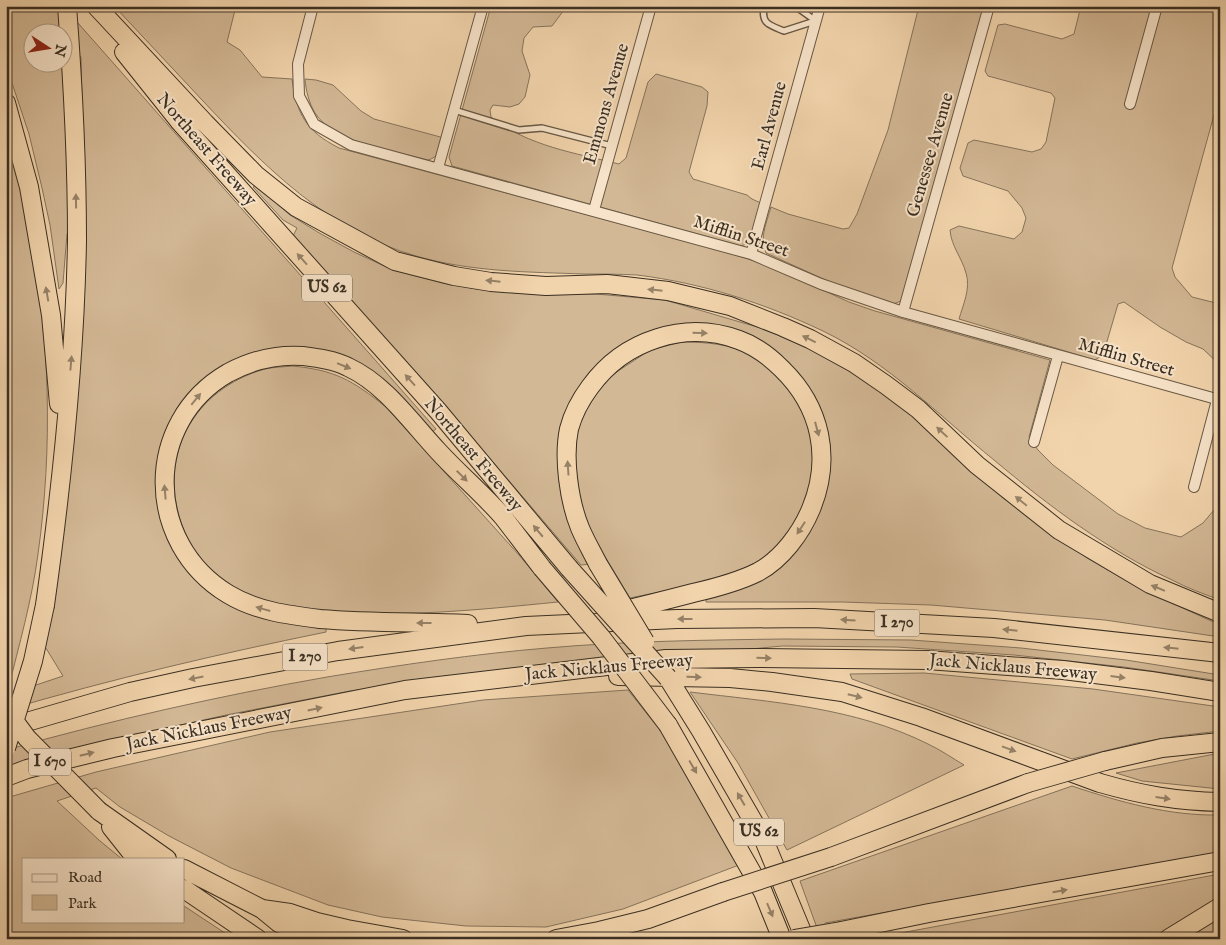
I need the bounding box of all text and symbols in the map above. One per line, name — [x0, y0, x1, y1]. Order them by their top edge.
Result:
north arrow — [22, 22, 72, 72]
street label: Emmons Avenue — [579, 41, 635, 167]
text: N — [50, 42, 70, 58]
street label: Earl Avenue — [747, 79, 793, 173]
street label: Northeast Freeway — [151, 89, 261, 211]
street label: Genessee Avenue — [902, 90, 960, 220]
one-way arrow — [72, 193, 80, 209]
street label: Mifflin Street — [690, 211, 792, 263]
one-way arrow — [296, 253, 308, 265]
road number: US 62 — [302, 274, 352, 302]
one-way arrow — [485, 277, 501, 285]
one-way arrow — [43, 285, 51, 301]
one-way arrow — [647, 286, 663, 294]
one-way arrow — [692, 329, 708, 337]
street label: Mifflin Street — [1075, 333, 1177, 383]
one-way arrow — [802, 334, 817, 343]
one-way arrow — [67, 355, 75, 371]
one-way arrow — [337, 363, 351, 371]
one-way arrow — [404, 375, 416, 387]
one-way arrow — [191, 393, 202, 406]
street label: Northeast Freeway — [419, 393, 528, 517]
one-way arrow — [813, 421, 821, 436]
one-way arrow — [936, 426, 948, 438]
one-way arrow — [563, 460, 571, 476]
one-way arrow — [456, 470, 468, 482]
one-way arrow — [161, 484, 169, 500]
one-way arrow — [1015, 496, 1028, 507]
one-way arrow — [796, 521, 806, 535]
one-way arrow — [532, 524, 543, 537]
one-way arrow — [1151, 583, 1166, 591]
one-way arrow — [255, 605, 271, 613]
road number: I 270 — [874, 610, 920, 636]
one-way arrow — [677, 615, 693, 623]
one-way arrow — [839, 616, 855, 624]
one-way arrow — [416, 619, 432, 627]
one-way arrow — [1002, 626, 1018, 634]
road number: I 270 — [282, 644, 328, 670]
one-way arrow — [347, 644, 363, 652]
one-way arrow — [1163, 644, 1179, 652]
street label: Jack Nicklaus Freeway — [522, 649, 694, 687]
street label: Jack Nicklaus Freeway — [926, 649, 1098, 687]
one-way arrow — [756, 654, 772, 662]
one-way arrow — [686, 673, 702, 681]
one-way arrow — [1110, 673, 1126, 681]
one-way arrow — [188, 674, 204, 682]
one-way arrow — [848, 692, 863, 700]
street label: Jack Nicklaus Freeway — [122, 702, 294, 757]
one-way arrow — [307, 704, 323, 712]
one-way arrow — [1001, 746, 1016, 753]
road number: I 670 — [29, 749, 71, 776]
one-way arrow — [79, 750, 94, 758]
one-way arrow — [688, 760, 697, 773]
one-way arrow — [736, 793, 745, 806]
one-way arrow — [1155, 794, 1171, 802]
road number: US 62 — [734, 819, 784, 846]
legend — [22, 858, 185, 922]
text: Road — [68, 868, 103, 887]
one-way arrow — [1052, 886, 1068, 894]
text: Park — [68, 894, 98, 913]
one-way arrow — [766, 903, 774, 918]

